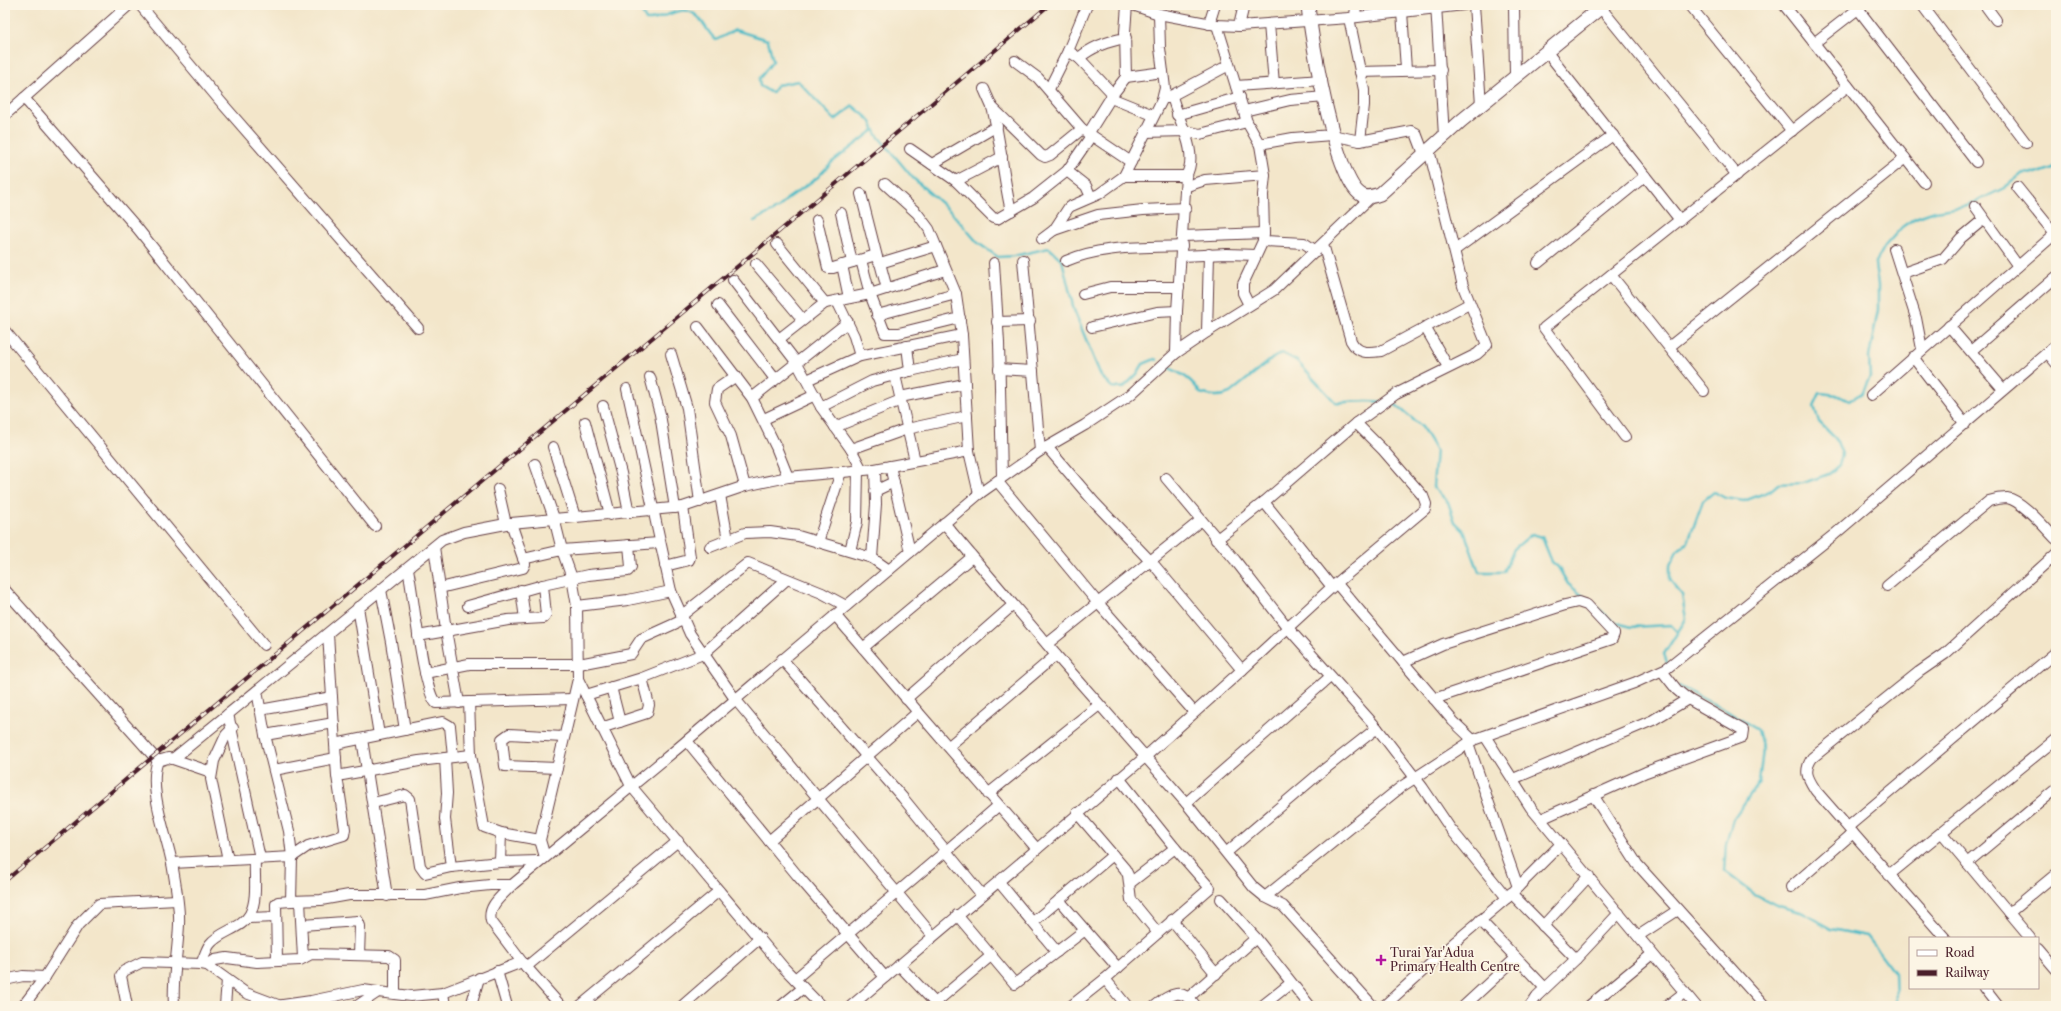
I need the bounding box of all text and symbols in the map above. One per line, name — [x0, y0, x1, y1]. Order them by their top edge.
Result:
legend — [1909, 937, 2039, 989]
place label: Turai Yar'Adua Primary Health Centre — [1390, 945, 1520, 974]
text: Road — [1945, 945, 1975, 960]
marker: Turai Yar'Adua Primary Health Centre — [1375, 954, 1387, 966]
text: Railway — [1945, 965, 1990, 980]

